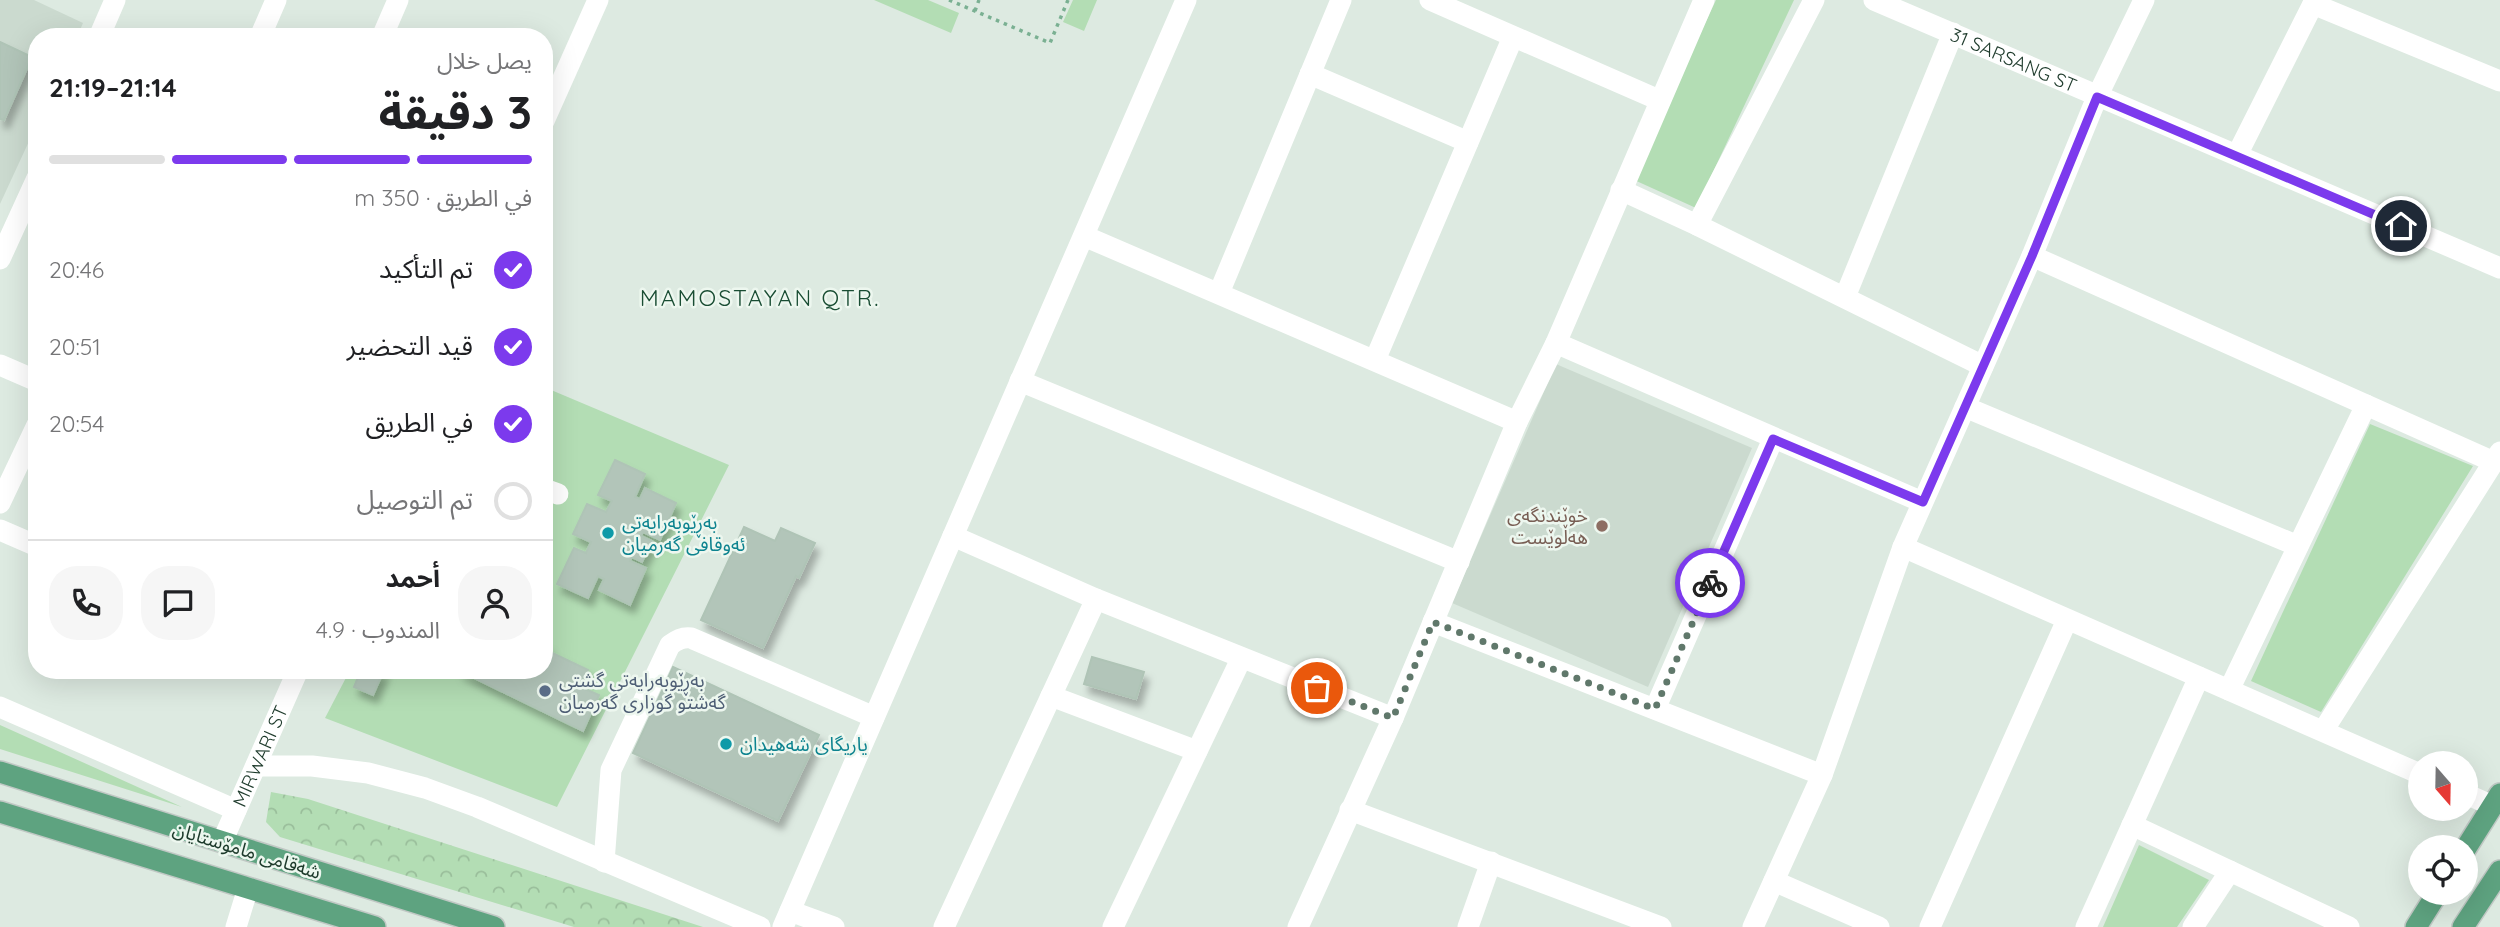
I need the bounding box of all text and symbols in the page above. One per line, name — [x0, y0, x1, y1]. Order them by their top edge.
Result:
street label: 31 SARSANG ST — [1947, 22, 2081, 97]
text: يصل خلال — [437, 46, 532, 75]
text: 21:14–21:19 — [49, 71, 177, 104]
text: 3 دقيقة — [379, 83, 532, 141]
text: في الطريق · 350 m — [354, 183, 532, 212]
pin — [2371, 196, 2431, 256]
icon: home — [2382, 207, 2420, 245]
icon: check — [494, 251, 532, 289]
text: تم التأكيد — [379, 252, 473, 285]
text: 20:46 — [49, 255, 104, 284]
district label: MAMOSTAYAN QTR. — [640, 283, 880, 312]
icon: check — [494, 328, 532, 366]
text: قيد التحضير — [347, 329, 473, 362]
text: 20:51 — [49, 332, 101, 361]
icon: check — [494, 405, 532, 443]
text: في الطريق — [365, 406, 473, 439]
text: 20:54 — [49, 409, 104, 438]
text: تم التوصيل — [356, 483, 473, 516]
place label: خوێندنگەی هەڵوێست — [1507, 503, 1588, 549]
place label: بەڕێوبەرایەتی ئەوقافی گەرمیان — [622, 510, 745, 556]
marker: خوێندنگەی هەڵوێست — [1594, 518, 1610, 534]
marker: بەڕێوبەرایەتی ئەوقافی گەرمیان — [600, 525, 616, 541]
courier — [1675, 548, 1745, 618]
text: أحمد — [386, 561, 440, 594]
icon: bike — [1691, 564, 1729, 602]
button: phone — [49, 566, 123, 640]
button: chat — [141, 566, 215, 640]
button: person — [458, 566, 532, 640]
text: المندوب · 4.9 — [316, 615, 440, 644]
pin — [1287, 658, 1347, 718]
place label: بەڕێوبەرایەتی گشتی گەشتو گوزاری گەرمیان — [559, 668, 727, 714]
icon: bag — [1298, 669, 1336, 707]
marker: بەڕێوبەرایەتی گشتی گەشتو گوزاری گەرمیان — [537, 683, 553, 699]
street label: MIRWARI ST — [227, 702, 293, 810]
place label: یاریگای شەهیدان — [740, 732, 868, 756]
marker: یاریگای شەهیدان — [718, 736, 734, 752]
north arrow — [2408, 751, 2478, 821]
map controls — [2408, 751, 2478, 905]
street label: شەقامی مامۆستایان — [170, 816, 324, 884]
button: locate — [2408, 835, 2478, 905]

